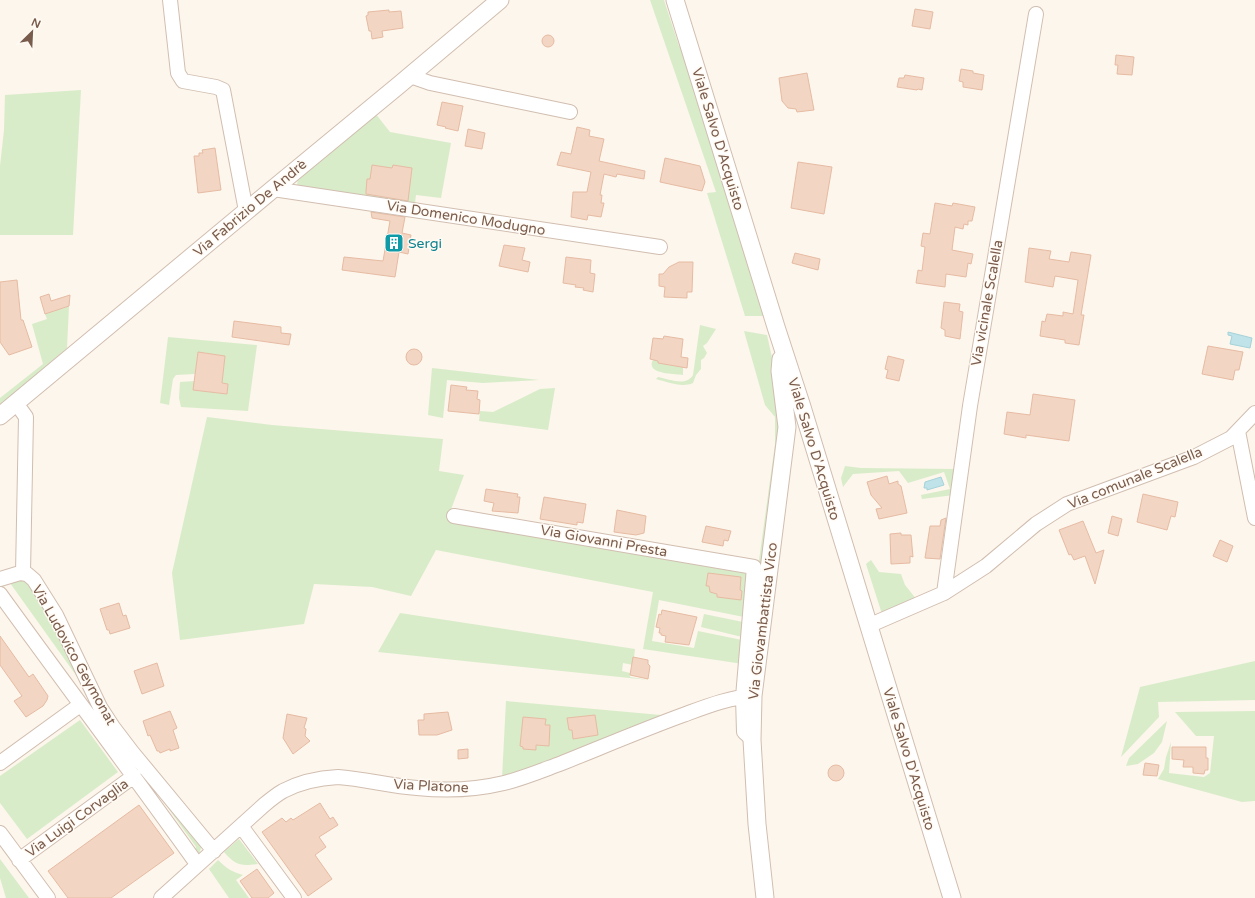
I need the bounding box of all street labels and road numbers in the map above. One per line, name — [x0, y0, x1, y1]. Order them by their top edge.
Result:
street label: Viale Salvo D'Acquisto — [688, 66, 748, 212]
street label: Via Fabrizio De Andrè — [190, 156, 310, 260]
street label: Via Domenico Modugno — [385, 197, 547, 239]
street label: Via vicinale Scalella — [968, 238, 1006, 368]
street label: Viale Salvo D'Acquisto — [784, 376, 844, 522]
street label: Via comunale Scalella — [1065, 443, 1205, 513]
street label: Via Giovanni Presta — [539, 521, 669, 561]
street label: Via Giovambattista Vico — [745, 541, 781, 701]
street label: Via Ludovico Geymonat — [28, 582, 120, 729]
street label: Viale Salvo D'Acquisto — [879, 686, 939, 832]
street label: Via Luigi Corvaglia — [22, 775, 132, 861]
street label: Via Platone — [393, 776, 469, 796]

